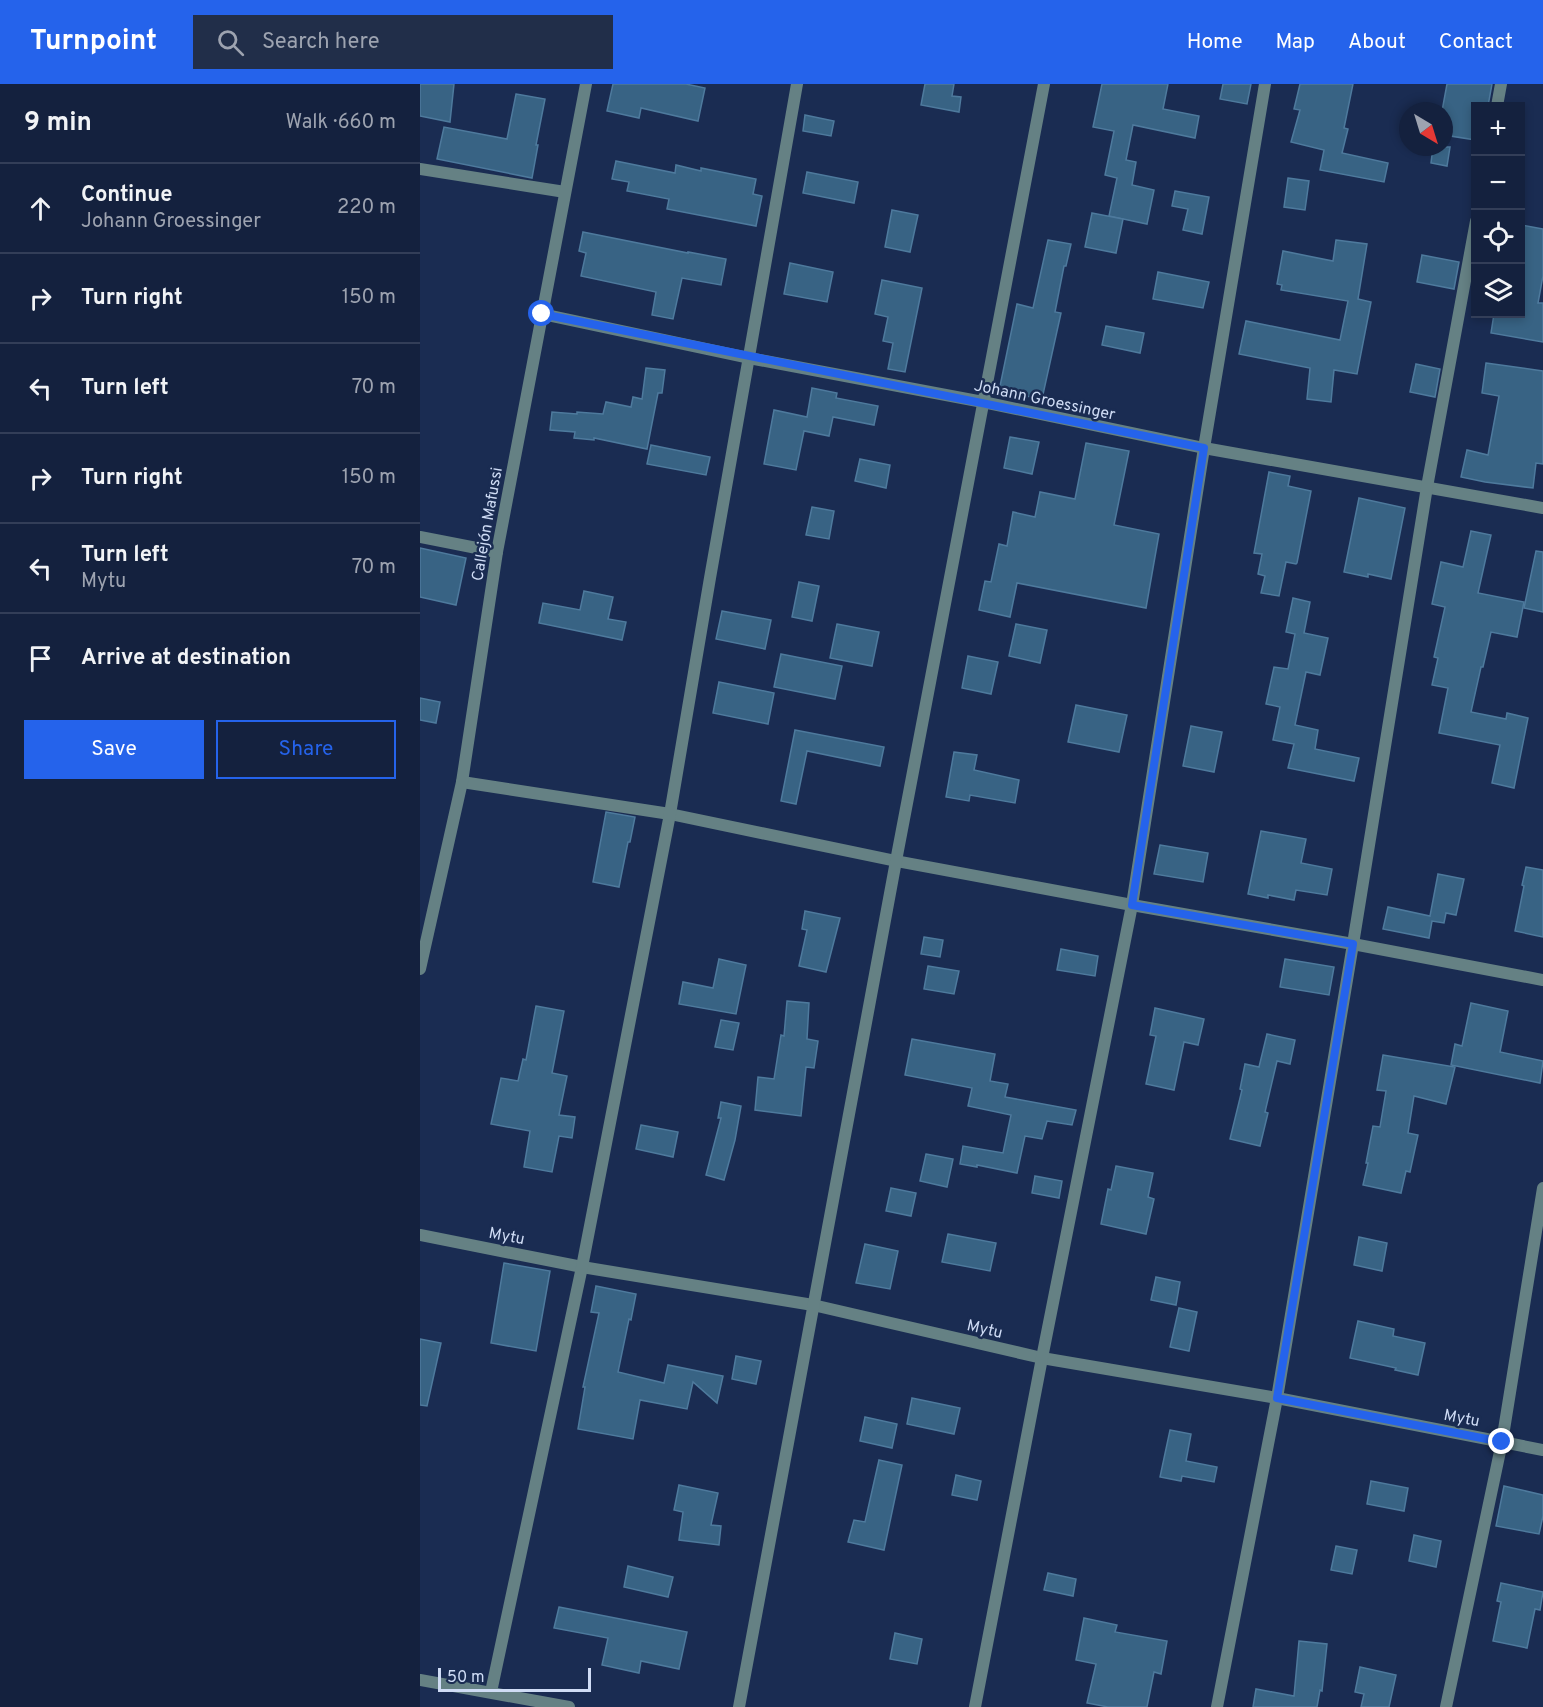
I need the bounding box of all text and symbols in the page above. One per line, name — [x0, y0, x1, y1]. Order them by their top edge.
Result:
search box — [193, 15, 613, 69]
text: Turnpoint — [30, 24, 157, 60]
icon: search — [214, 26, 247, 59]
text: Search here — [262, 29, 379, 56]
text: Home — [1187, 29, 1243, 56]
text: Map — [1276, 29, 1315, 56]
text: About — [1348, 29, 1406, 56]
text: Contact — [1439, 29, 1513, 56]
north arrow — [1399, 102, 1453, 156]
map controls — [1471, 102, 1525, 318]
button: + — [1471, 102, 1525, 156]
text: 9 min — [24, 107, 92, 140]
text: Walk · 660 m — [286, 110, 396, 136]
button: − — [1471, 156, 1525, 210]
text: Continue — [81, 182, 172, 209]
icon: ahead — [24, 192, 57, 225]
text: 220 m — [337, 195, 396, 221]
text: Johann Groessinger — [81, 209, 261, 235]
button: locate — [1471, 210, 1525, 264]
button: layers — [1471, 264, 1525, 318]
icon: right — [24, 282, 57, 315]
text: Turn right — [81, 285, 183, 312]
text: 150 m — [342, 285, 396, 311]
route start — [528, 300, 554, 326]
icon: left — [24, 372, 57, 405]
text: Turn left — [81, 375, 169, 402]
text: 70 m — [352, 375, 396, 401]
street label: Johann Groessinger — [972, 376, 1117, 426]
icon: right — [24, 462, 57, 495]
text: Turn right — [81, 465, 183, 492]
text: 150 m — [342, 465, 396, 491]
street label: Callejón Mafussi — [468, 466, 508, 583]
text: Turn left — [81, 542, 169, 569]
icon: left — [24, 552, 57, 585]
text: 70 m — [352, 555, 396, 581]
text: Mytu — [81, 569, 126, 595]
icon: arrive — [24, 642, 57, 675]
text: Arrive at destination — [81, 645, 291, 672]
button: Save — [24, 720, 204, 779]
button: Share — [216, 720, 396, 779]
street label: Mytu — [487, 1224, 526, 1250]
street label: Mytu — [965, 1316, 1004, 1344]
street label: Mytu — [1442, 1406, 1481, 1432]
route end — [1488, 1428, 1514, 1454]
scale bar — [438, 1665, 591, 1692]
text: 50 m — [447, 1668, 485, 1688]

